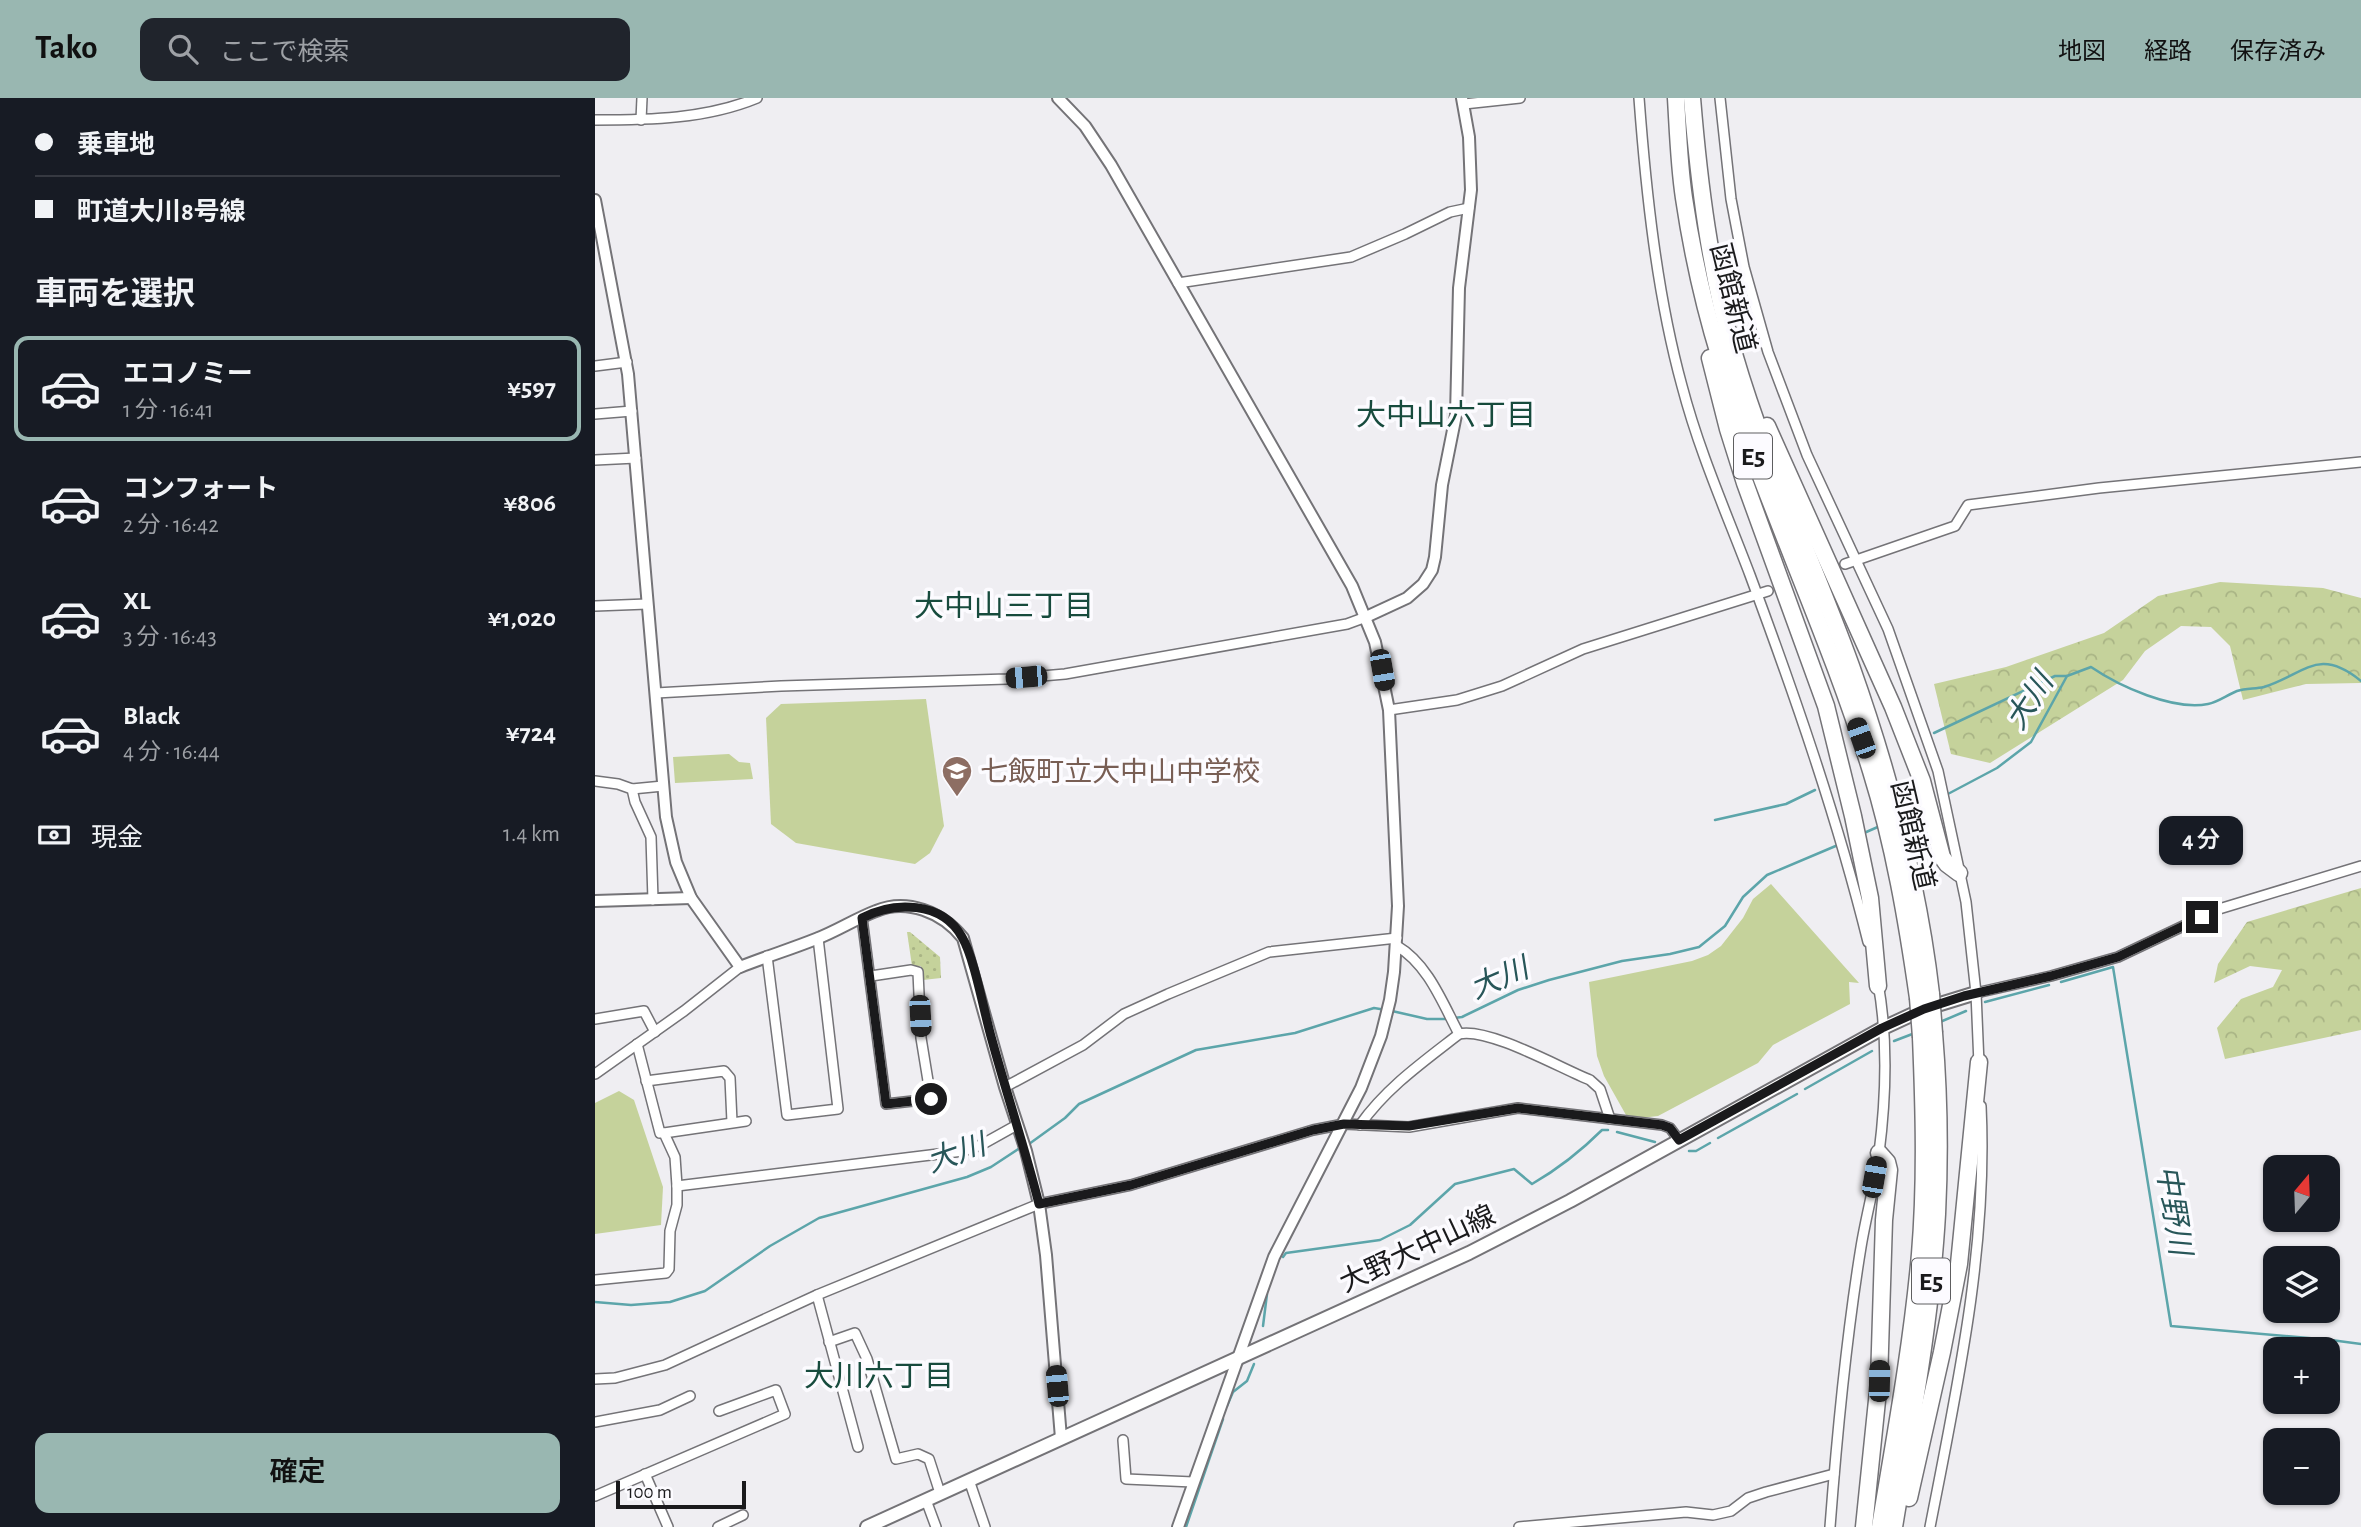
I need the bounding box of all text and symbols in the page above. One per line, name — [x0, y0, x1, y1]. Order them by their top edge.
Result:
search box — [140, 18, 630, 81]
icon: search — [164, 30, 202, 68]
text: Tako — [35, 32, 98, 65]
text: ここで検索 — [220, 39, 350, 65]
text: 地図 — [2058, 40, 2106, 64]
text: 経路 — [2144, 40, 2192, 64]
text: 保存済み — [2230, 40, 2326, 64]
text: 乗車地 — [77, 132, 155, 158]
text: 町道大川8号線 — [77, 199, 246, 225]
street label: 函館新道 — [1705, 240, 1761, 356]
text: 車両を選択 — [35, 278, 195, 310]
icon: car — [39, 357, 102, 420]
text: エコノミー — [123, 361, 253, 387]
text: ¥597 — [507, 375, 556, 401]
text: 1 分 · 16:41 — [123, 399, 214, 422]
district label: 大中山六丁目 — [1356, 399, 1536, 431]
road number: E5 — [1734, 434, 1772, 478]
icon: car — [39, 472, 102, 535]
text: コンフォート — [123, 476, 278, 502]
text: ¥806 — [503, 490, 556, 516]
text: 2 分 · 16:42 — [123, 514, 219, 537]
icon: car — [39, 587, 102, 650]
text: XL — [123, 588, 150, 614]
district label: 大中山三丁目 — [914, 590, 1094, 622]
text: ¥1,020 — [488, 605, 556, 631]
text: 3 分 · 16:43 — [123, 626, 217, 649]
car — [1369, 647, 1396, 693]
car — [1005, 665, 1048, 689]
water label: 大川 — [1999, 665, 2060, 735]
icon: car — [39, 702, 102, 765]
text: Black — [123, 703, 180, 729]
car — [1844, 715, 1879, 761]
text: ¥724 — [506, 720, 556, 746]
text: 4 分 · 16:44 — [123, 741, 220, 764]
school or university icon: 七飯町立大中山中学校 — [940, 754, 974, 798]
place label: 七飯町立大中山中学校 — [980, 757, 1260, 787]
street label: 函館新道 — [1886, 777, 1940, 893]
icon: cash — [35, 816, 73, 854]
callout: 4 分 — [2160, 816, 2244, 864]
text: 1.4 km — [503, 823, 560, 846]
text: 現金 — [91, 825, 143, 851]
text: 4 分 — [2182, 829, 2220, 852]
route end — [2186, 901, 2218, 933]
water label: 大川 — [1465, 950, 1536, 1004]
car — [909, 994, 932, 1038]
route start — [915, 1083, 947, 1115]
water label: 大川 — [922, 1127, 992, 1178]
car — [1861, 1154, 1888, 1200]
north arrow — [2263, 1155, 2340, 1232]
map controls — [2263, 1155, 2340, 1505]
water label: 中野川 — [2151, 1163, 2197, 1260]
street label: 大野大中山線 — [1335, 1200, 1500, 1298]
button: layers — [2263, 1246, 2340, 1323]
road number: E5 — [1912, 1258, 1950, 1304]
button: + — [2263, 1337, 2340, 1414]
district label: 大川六丁目 — [804, 1360, 954, 1392]
car — [1869, 1360, 1890, 1402]
car — [1045, 1364, 1070, 1408]
button: − — [2263, 1428, 2340, 1505]
button: 確定 — [35, 1433, 560, 1513]
scale bar — [616, 1478, 745, 1510]
text: 100 m — [627, 1483, 672, 1502]

